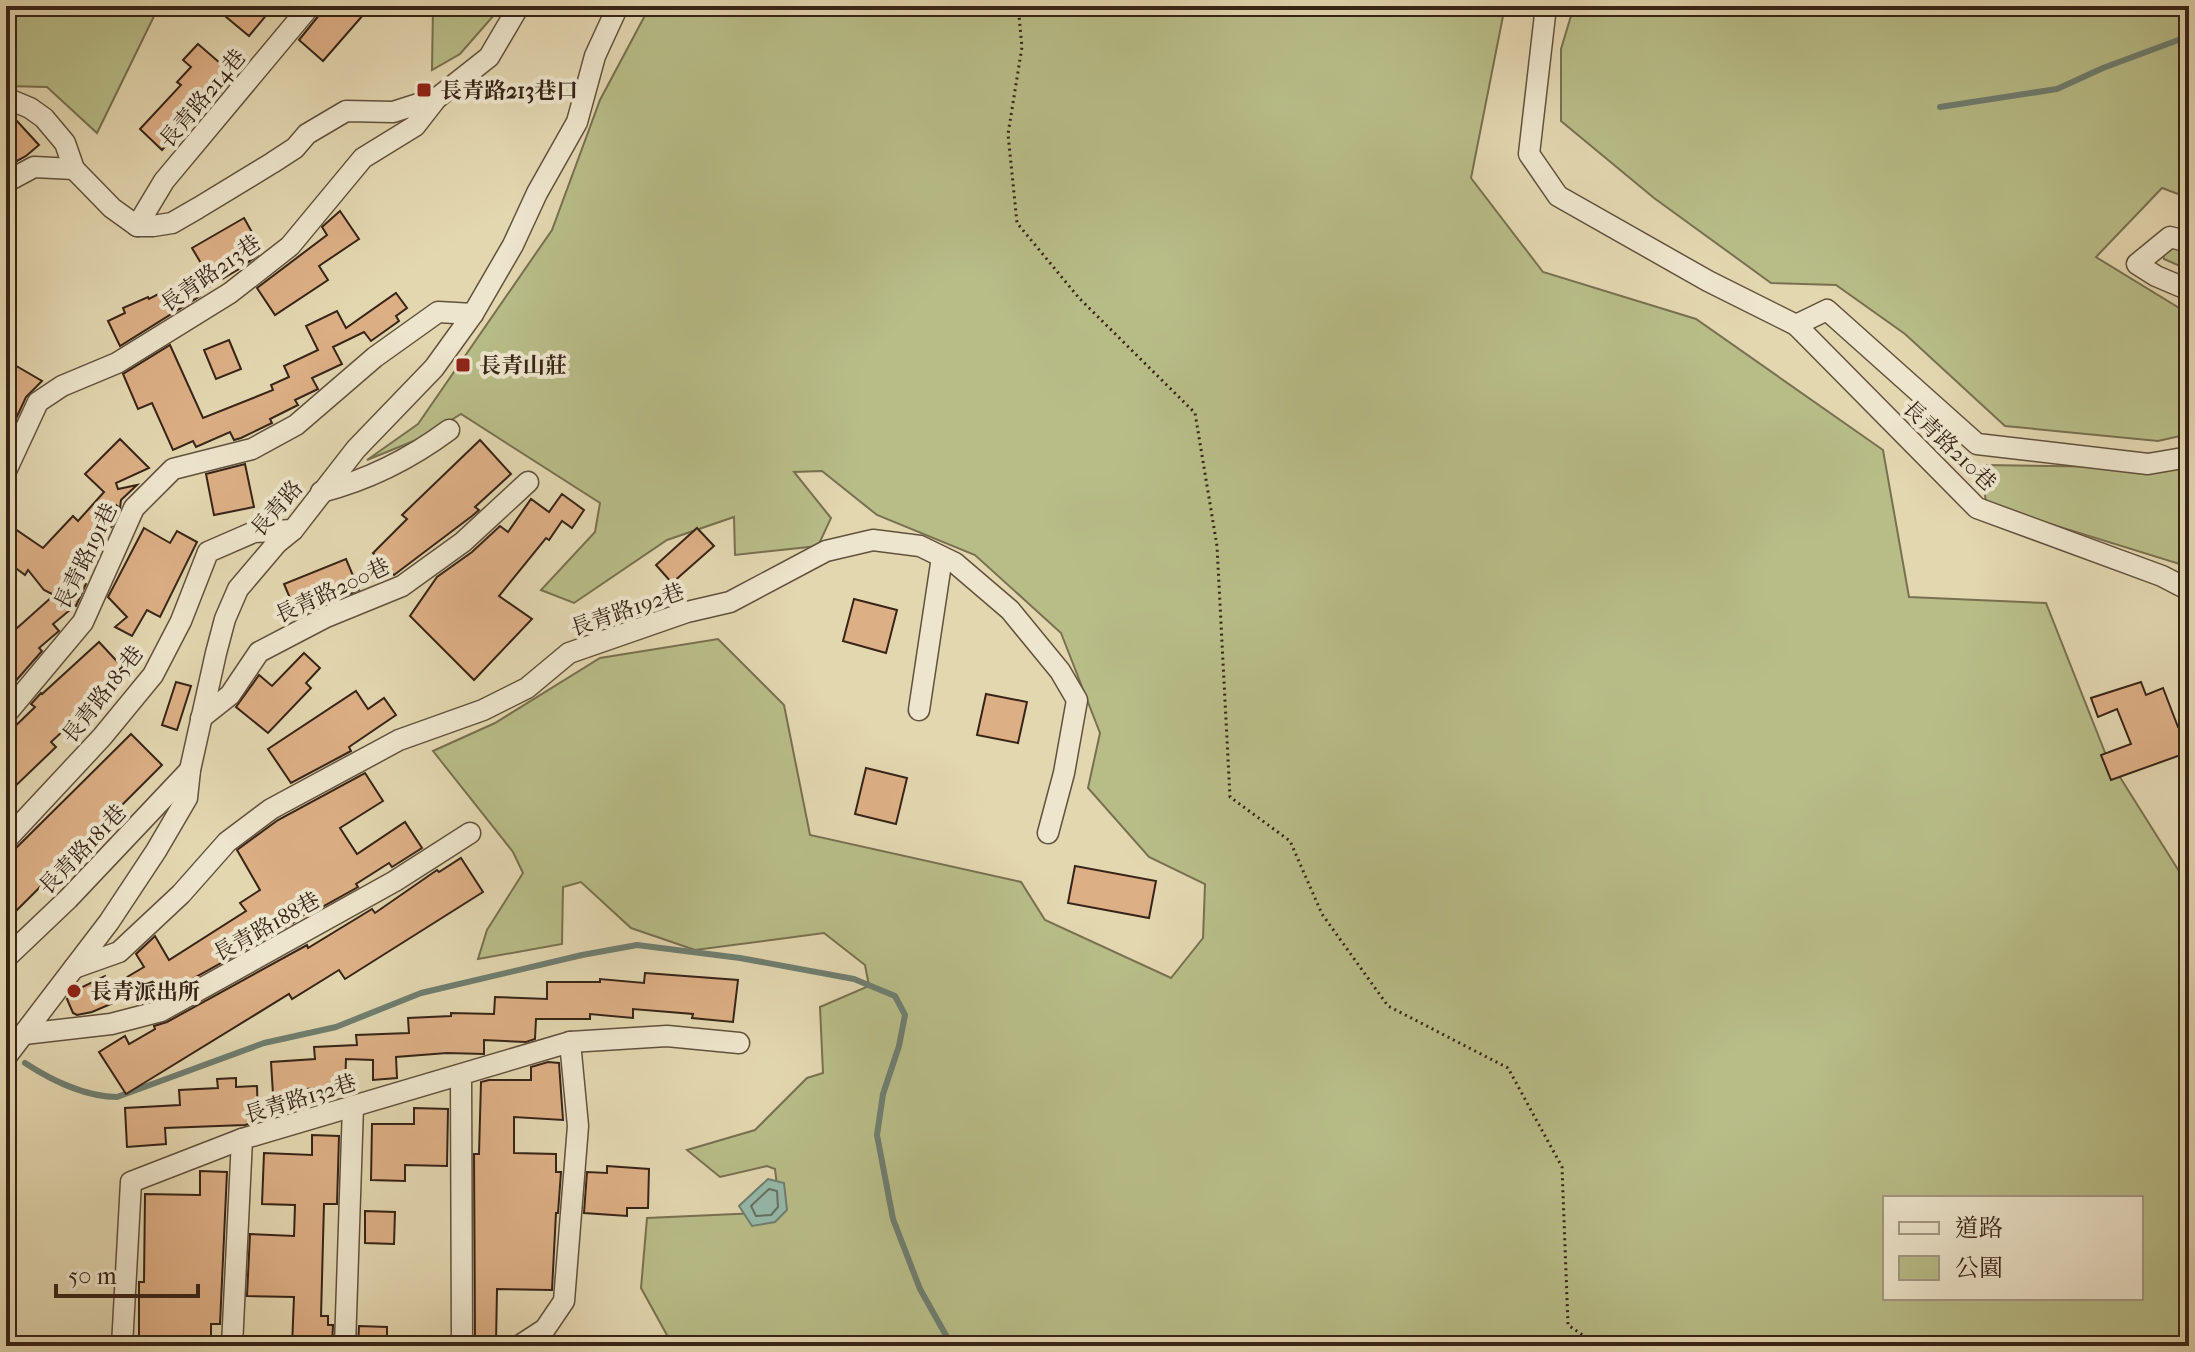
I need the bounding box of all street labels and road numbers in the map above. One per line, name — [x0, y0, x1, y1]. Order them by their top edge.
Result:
street label: 長青路214巷 — [154, 44, 251, 153]
street label: 長青路213巷 — [156, 230, 266, 318]
street label: 長青路210巷 — [1897, 395, 2001, 496]
street label: 長青路 — [245, 475, 308, 542]
street label: 長青路191巷 — [49, 499, 123, 614]
street label: 長青路200巷 — [271, 553, 394, 629]
street label: 長青路192巷 — [567, 578, 688, 642]
street label: 長青路185巷 — [57, 641, 149, 748]
street label: 長青路181巷 — [34, 799, 132, 900]
street label: 長青路188巷 — [209, 887, 324, 967]
street label: 長青路132巷 — [241, 1070, 360, 1128]

